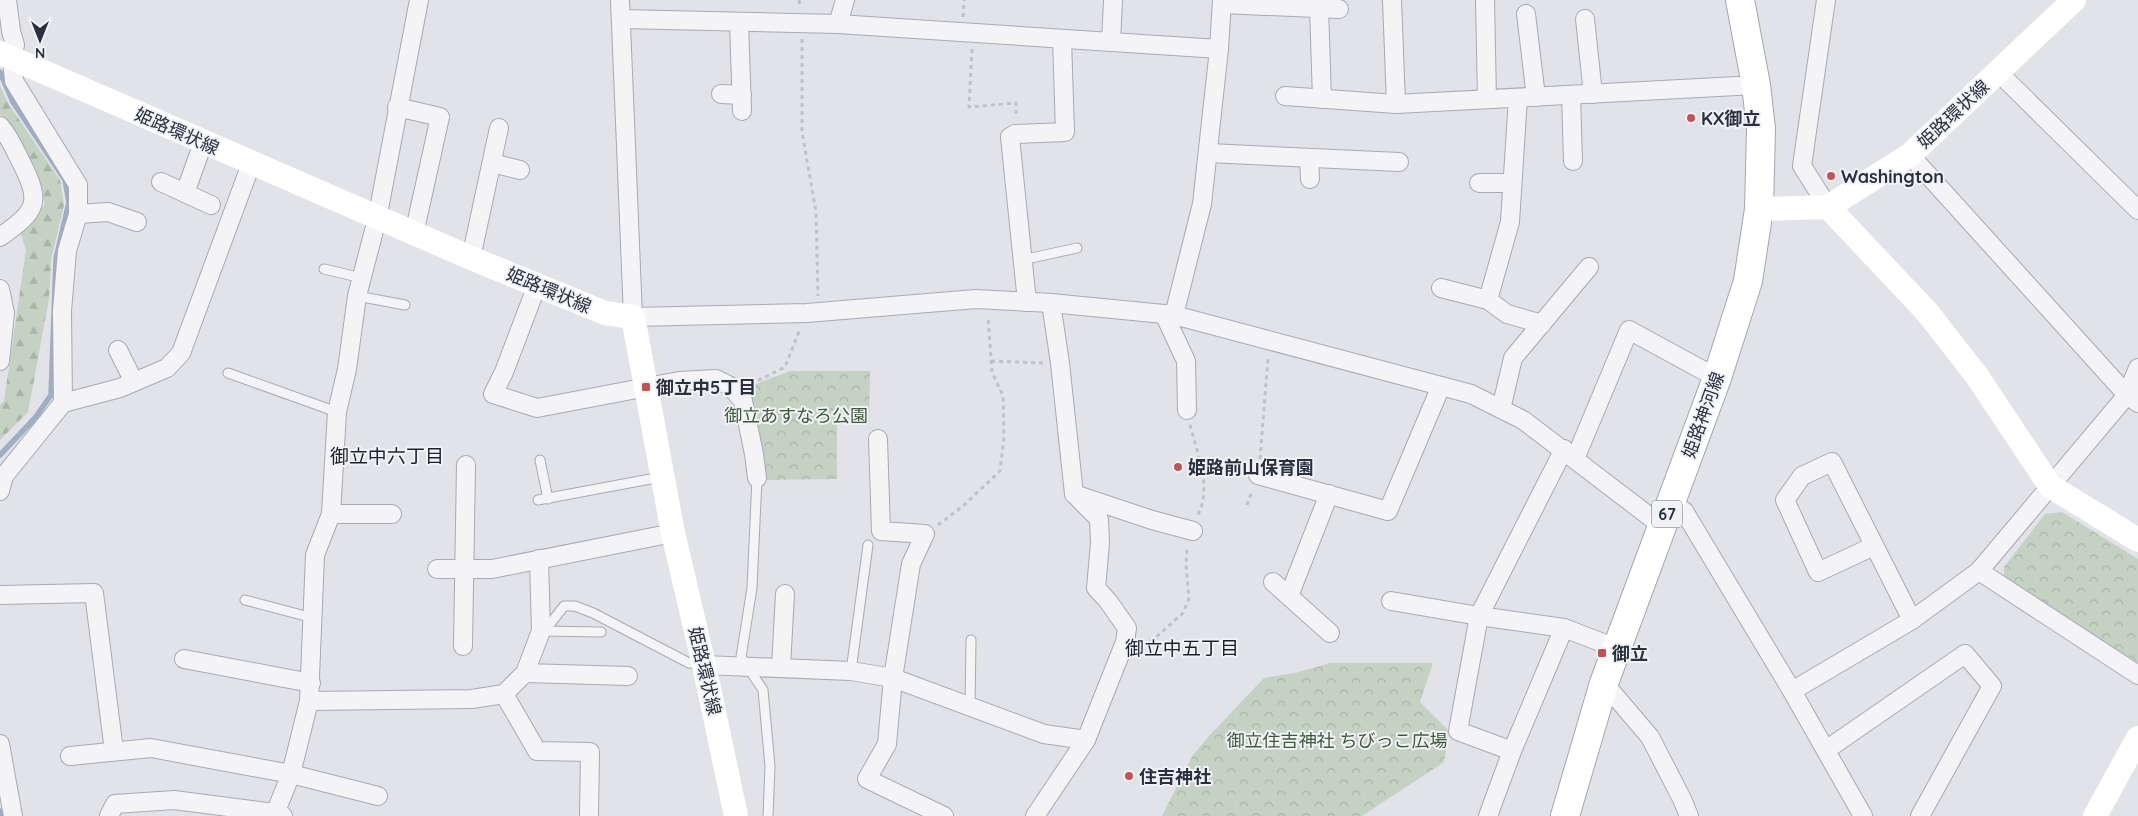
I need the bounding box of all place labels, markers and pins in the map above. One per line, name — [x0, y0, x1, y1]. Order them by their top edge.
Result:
place label: KX御立 — [1701, 107, 1761, 130]
marker: KX御立 — [1685, 112, 1697, 124]
place label: Washington — [1841, 165, 1944, 188]
marker: Washington — [1825, 170, 1837, 182]
place label: 御立中5丁目 — [655, 376, 756, 399]
marker: 御立中5丁目 — [640, 381, 652, 393]
place label: 姫路前山保育園 — [1188, 456, 1314, 479]
marker: 姫路前山保育園 — [1172, 461, 1184, 473]
place label: 御立 — [1611, 642, 1648, 665]
marker: 御立 — [1596, 647, 1608, 659]
place label: 住吉神社 — [1139, 765, 1211, 788]
marker: 住吉神社 — [1123, 770, 1135, 782]

